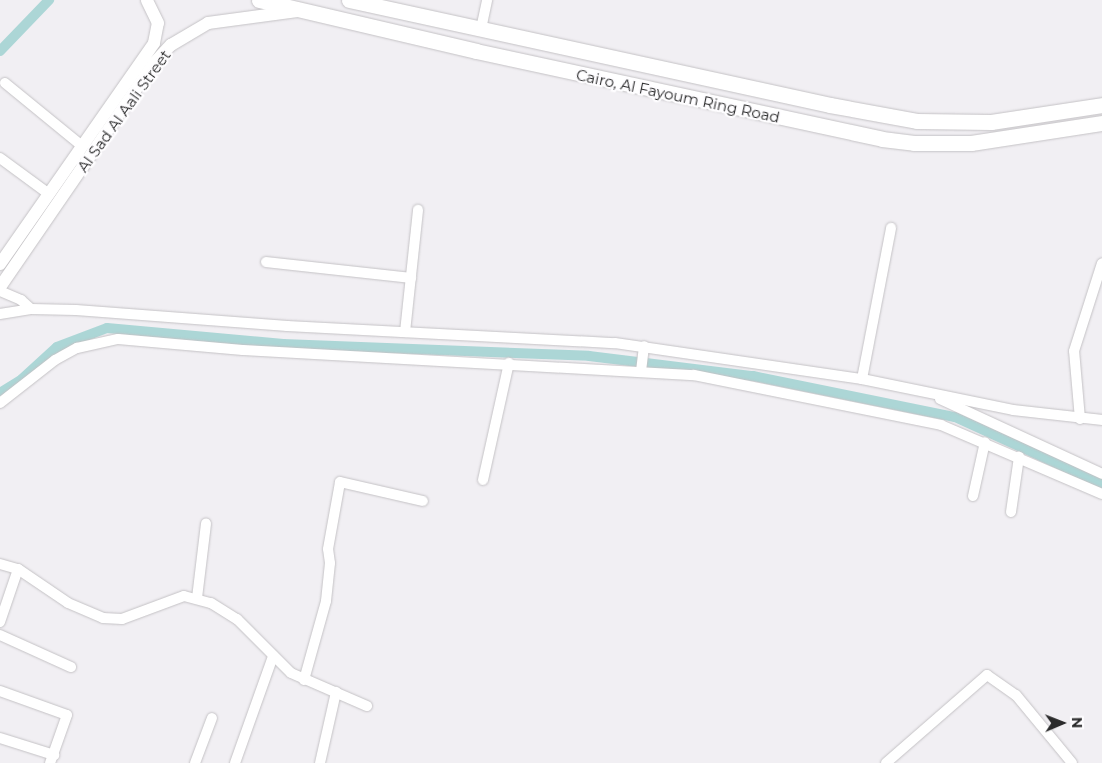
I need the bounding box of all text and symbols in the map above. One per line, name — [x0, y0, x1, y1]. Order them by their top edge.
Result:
street label: Al Sad Al Aali Street — [74, 46, 174, 176]
street label: Cairo, Al Fayoum Ring Road — [575, 66, 781, 126]
north arrow — [1037, 698, 1087, 748]
text: N — [1068, 717, 1086, 729]

